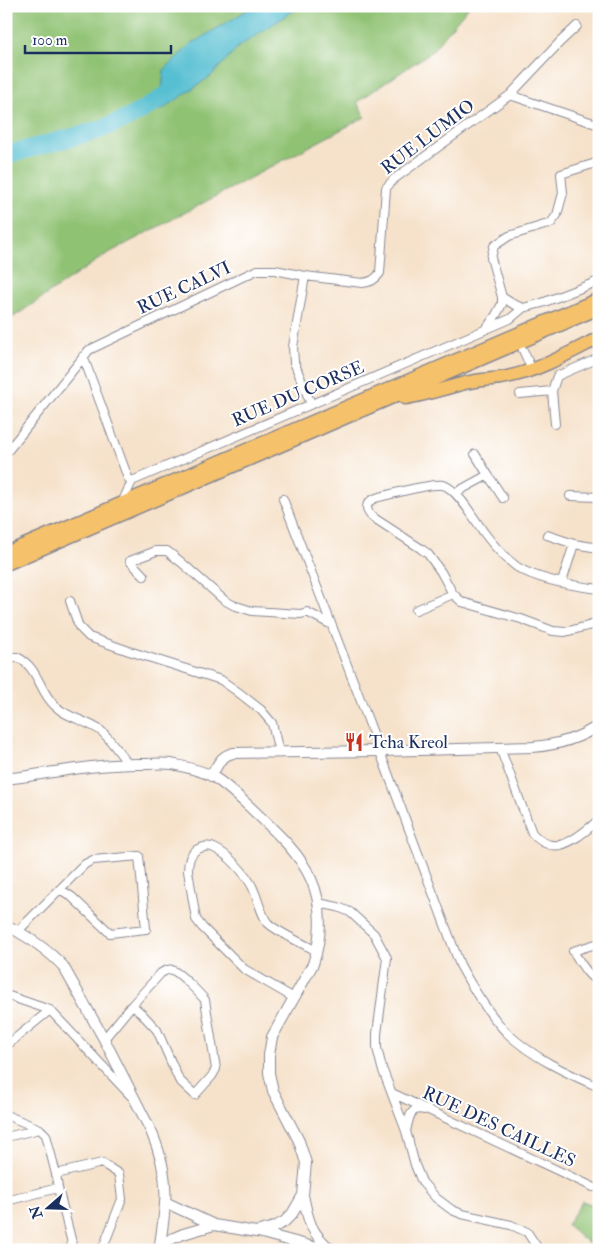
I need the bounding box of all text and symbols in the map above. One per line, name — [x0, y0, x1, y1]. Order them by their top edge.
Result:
scale bar — [25, 22, 171, 54]
text: 100 m — [32, 31, 68, 50]
street label: RUE LUMIO — [377, 94, 479, 180]
street label: RUE CALVI — [134, 256, 234, 320]
street label: RUE DU CORSE — [229, 356, 367, 432]
restaurant icon: Tcha Kreol — [343, 731, 365, 753]
place label: Tcha Kreol — [369, 731, 448, 754]
street label: RUE DES CAILLES — [419, 1081, 579, 1173]
north arrow — [22, 1184, 72, 1234]
text: N — [26, 1203, 47, 1222]

